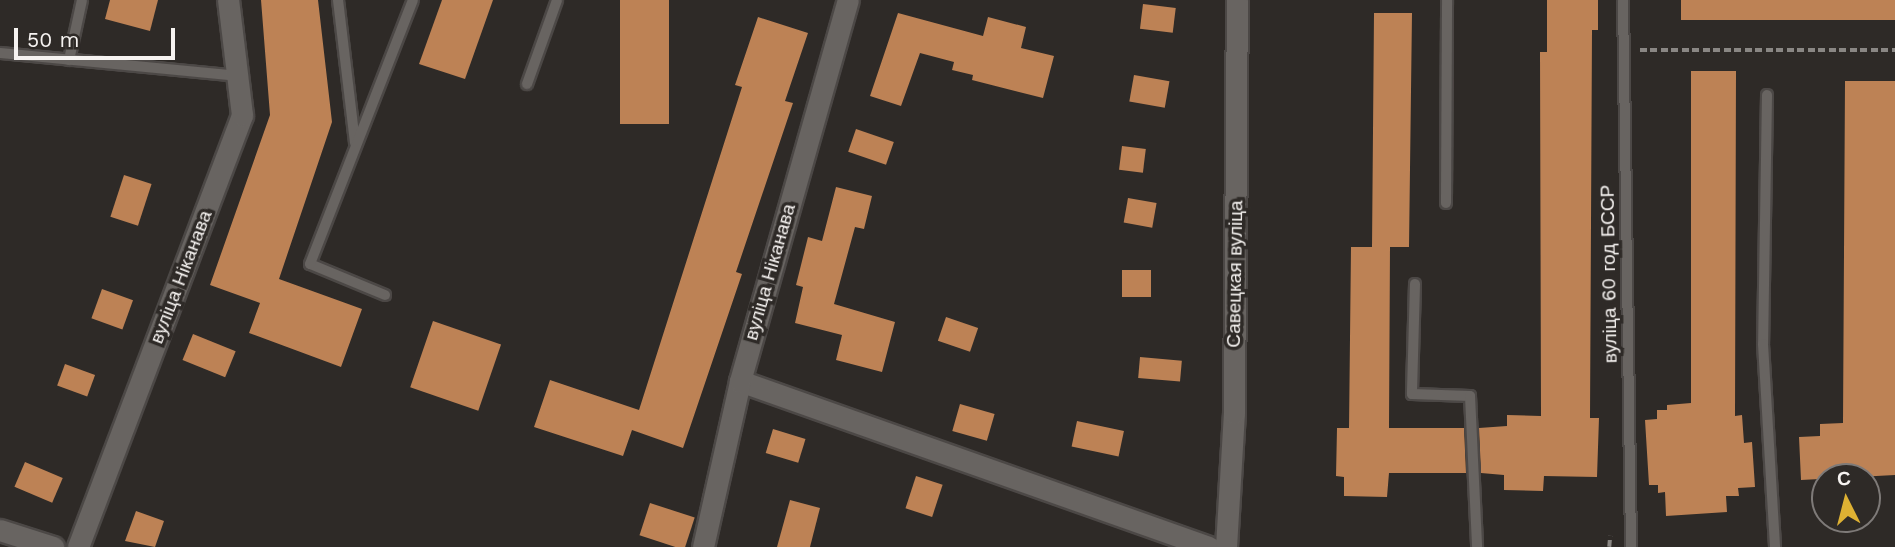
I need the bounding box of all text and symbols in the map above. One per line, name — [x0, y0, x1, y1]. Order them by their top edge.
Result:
scale bar — [18, 14, 178, 58]
text: 50 m — [27, 27, 79, 52]
street label: вуліца 60 год БССР — [1596, 185, 1622, 363]
street label: Савецкая вуліца — [1222, 200, 1248, 348]
street label: вуліца Ніканава — [740, 201, 800, 343]
street label: вуліца Ніканава — [145, 207, 217, 347]
north arrow — [1811, 463, 1881, 533]
text: С — [1836, 466, 1852, 491]

